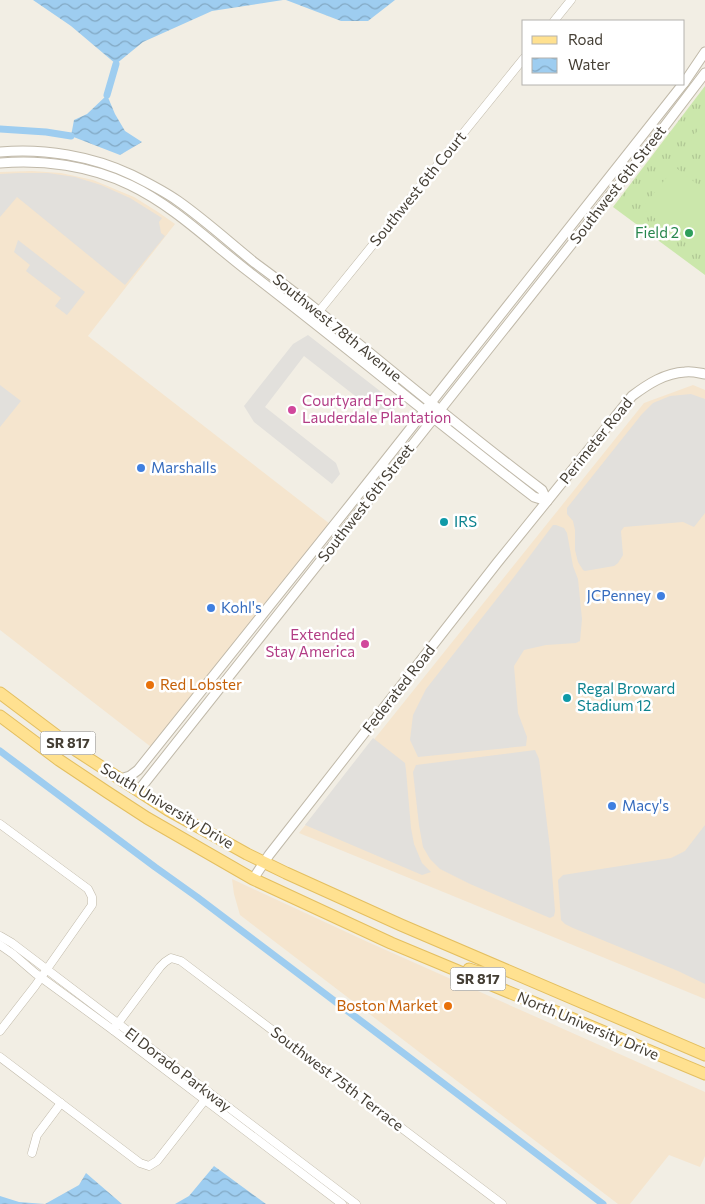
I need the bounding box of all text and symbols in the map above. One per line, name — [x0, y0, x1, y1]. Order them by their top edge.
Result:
legend — [522, 20, 685, 85]
text: Road — [568, 30, 603, 48]
text: Water — [568, 55, 610, 73]
street label: Southwest 6th Street — [565, 122, 669, 247]
street label: Southwest 6th Court — [365, 127, 469, 249]
place label: Field 2 — [635, 223, 679, 241]
marker: Field 2 — [683, 227, 695, 239]
street label: Southwest 78th Avenue — [269, 270, 406, 385]
place label: Courtyard Fort Lauderdale Plantation — [302, 391, 451, 426]
street label: Perimeter Road — [555, 394, 635, 487]
marker: Courtyard Fort Lauderdale Plantation — [286, 404, 298, 416]
street label: Southwest 6th Street — [313, 440, 417, 565]
place label: Marshalls — [151, 458, 217, 476]
marker: Marshalls — [135, 462, 147, 474]
place label: IRS — [454, 512, 477, 530]
marker: IRS — [438, 516, 450, 528]
place label: JCPenney — [587, 586, 651, 604]
marker: JCPenney — [655, 590, 667, 602]
place label: Kohl's — [221, 598, 262, 616]
marker: Kohl's — [205, 602, 217, 614]
place label: Extended Stay America — [265, 625, 355, 660]
marker: Extended Stay America — [359, 638, 371, 650]
street label: Federated Road — [358, 641, 438, 736]
place label: Red Lobster — [160, 675, 242, 693]
marker: Red Lobster — [144, 679, 156, 691]
place label: Regal Broward Stadium 12 — [577, 679, 675, 714]
marker: Regal Broward Stadium 12 — [561, 692, 573, 704]
road number: SR 817 — [40, 731, 96, 754]
street label: South University Drive — [98, 758, 237, 852]
place label: Macy's — [622, 796, 669, 814]
marker: Macy's — [606, 800, 618, 812]
road number: SR 817 — [450, 968, 506, 991]
street label: North University Drive — [515, 987, 662, 1063]
place label: Boston Market — [336, 996, 438, 1014]
marker: Boston Market — [442, 1000, 454, 1012]
street label: Southwest 75th Terrace — [268, 1022, 408, 1134]
street label: El Dorado Parkway — [122, 1023, 235, 1115]

